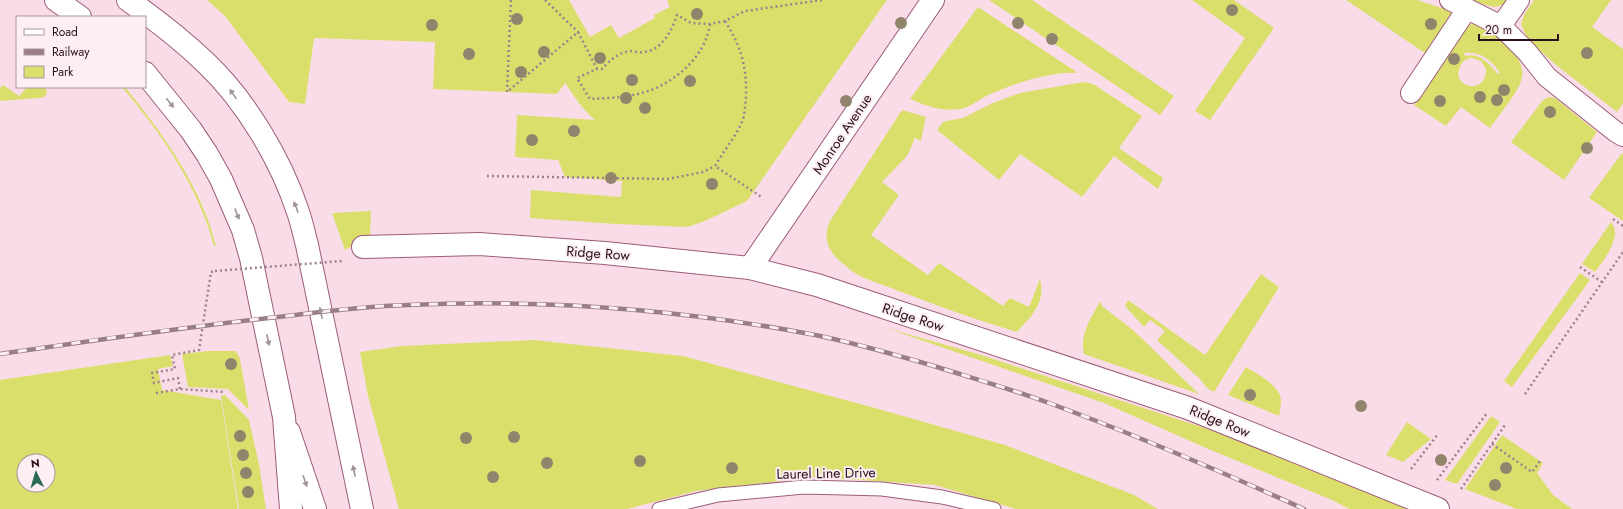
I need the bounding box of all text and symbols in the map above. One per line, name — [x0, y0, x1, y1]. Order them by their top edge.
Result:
legend — [16, 16, 146, 88]
scale bar — [1479, 16, 1558, 42]
text: 20 m — [1485, 21, 1512, 39]
text: Road — [52, 23, 78, 41]
text: Railway — [52, 43, 90, 61]
text: Park — [52, 63, 74, 81]
one-way arrow — [229, 88, 237, 99]
street label: Monroe Avenue — [808, 90, 876, 178]
one-way arrow — [166, 97, 175, 108]
one-way arrow — [292, 201, 298, 213]
one-way arrow — [234, 209, 240, 221]
street label: Ridge Row — [566, 241, 631, 265]
street label: Ridge Row — [880, 298, 947, 336]
one-way arrow — [317, 307, 323, 319]
one-way arrow — [265, 334, 271, 346]
street label: Ridge Row — [1187, 400, 1254, 442]
north arrow — [16, 453, 56, 493]
text: N — [30, 455, 40, 471]
street label: Laurel Line Drive — [776, 462, 876, 484]
one-way arrow — [351, 465, 357, 477]
one-way arrow — [303, 475, 309, 487]

